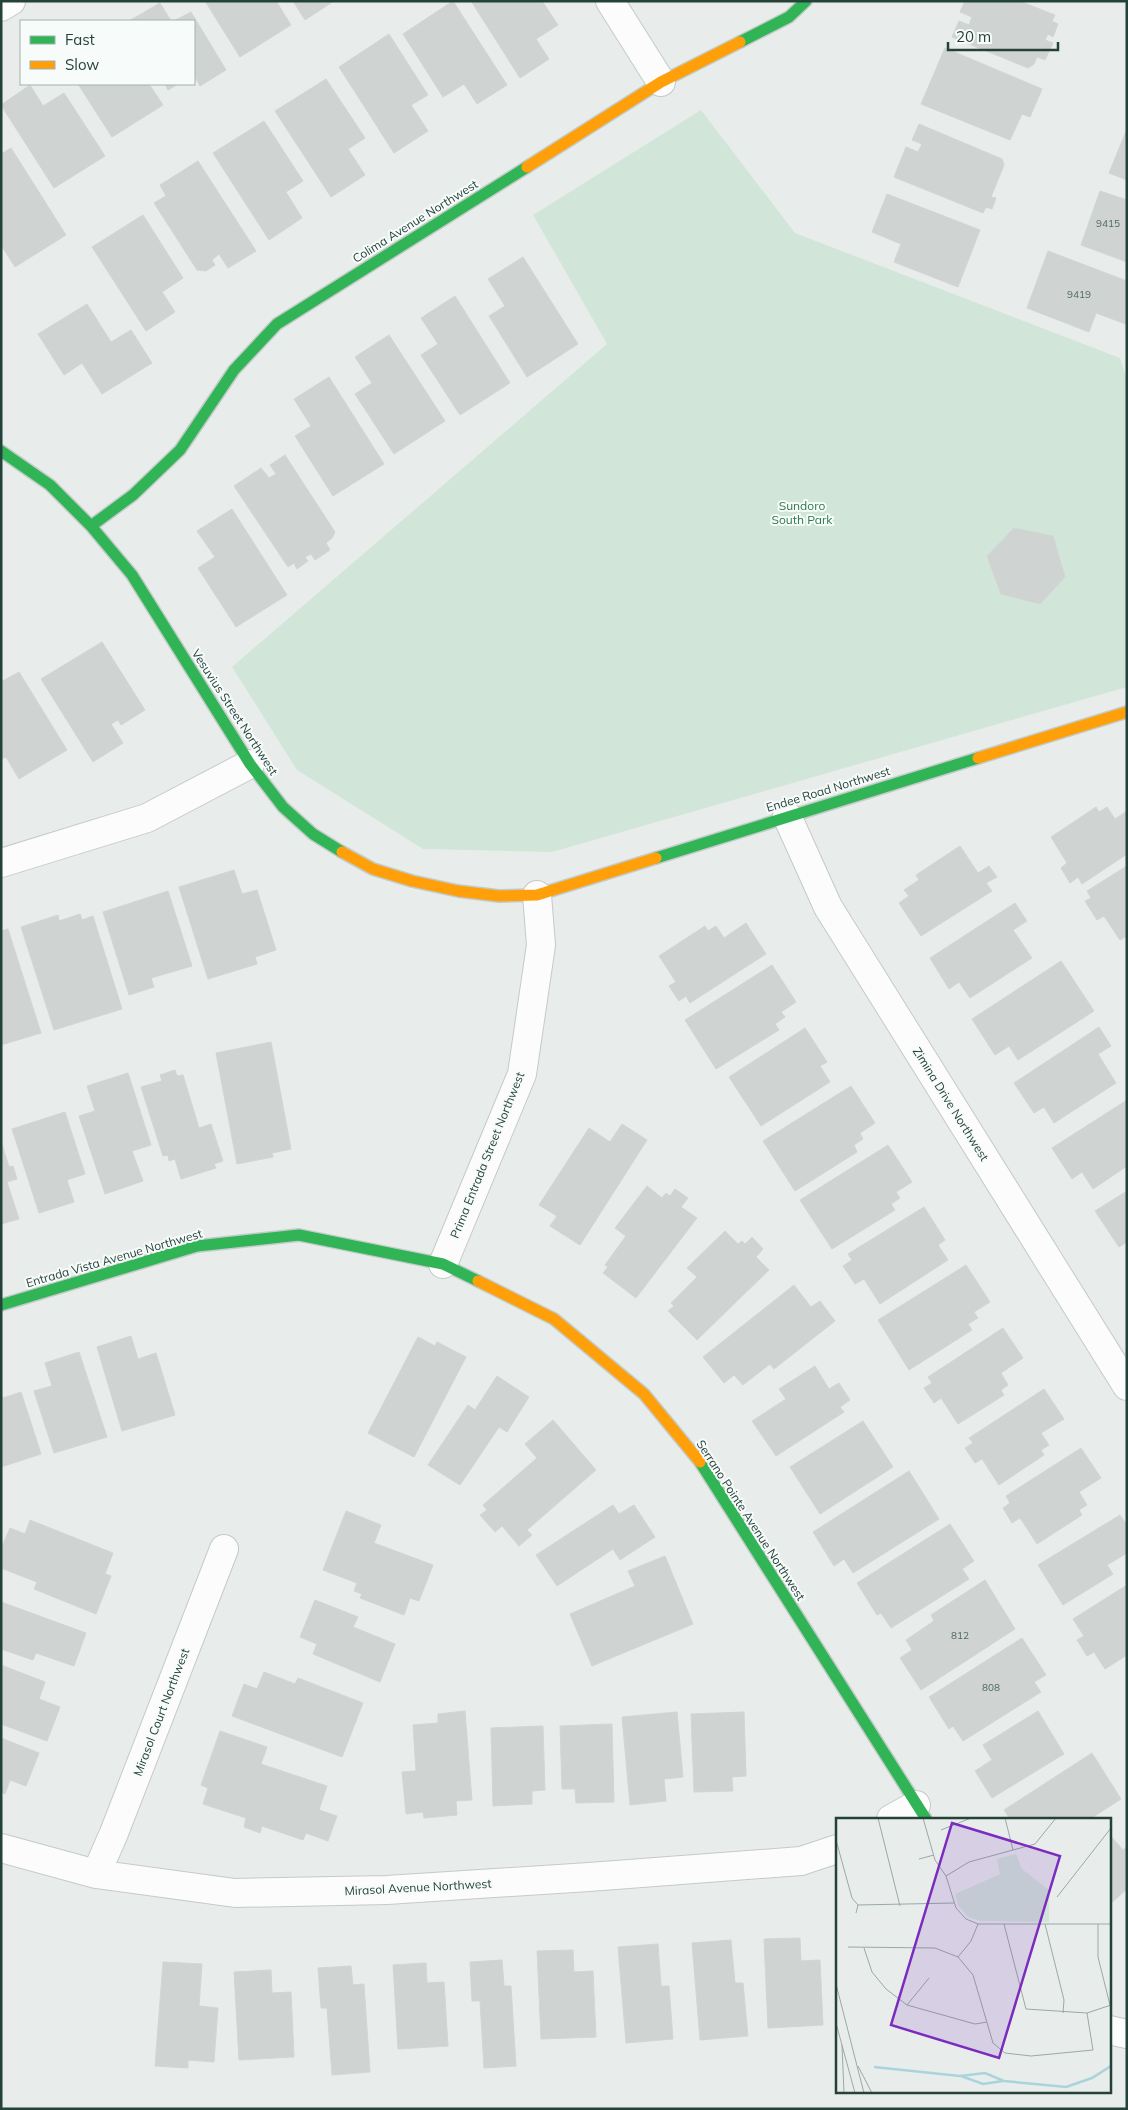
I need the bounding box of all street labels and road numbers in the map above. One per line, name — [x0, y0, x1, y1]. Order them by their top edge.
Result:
street label: Colima Avenue Northwest — [350, 176, 480, 266]
street label: Vesuvius Street Northwest — [189, 646, 281, 778]
street label: Endee Road Northwest — [764, 763, 892, 815]
street label: Zimina Drive Northwest — [910, 1044, 992, 1164]
street label: Prima Entrada Street Northwest — [447, 1070, 527, 1240]
street label: Entrada Vista Avenue Northwest — [24, 1226, 204, 1290]
street label: Serrano Pointe Avenue Northwest — [693, 1437, 809, 1603]
street label: Mirasol Court Northwest — [130, 1646, 192, 1778]
street label: Mirasol Avenue Northwest — [344, 1876, 492, 1898]

